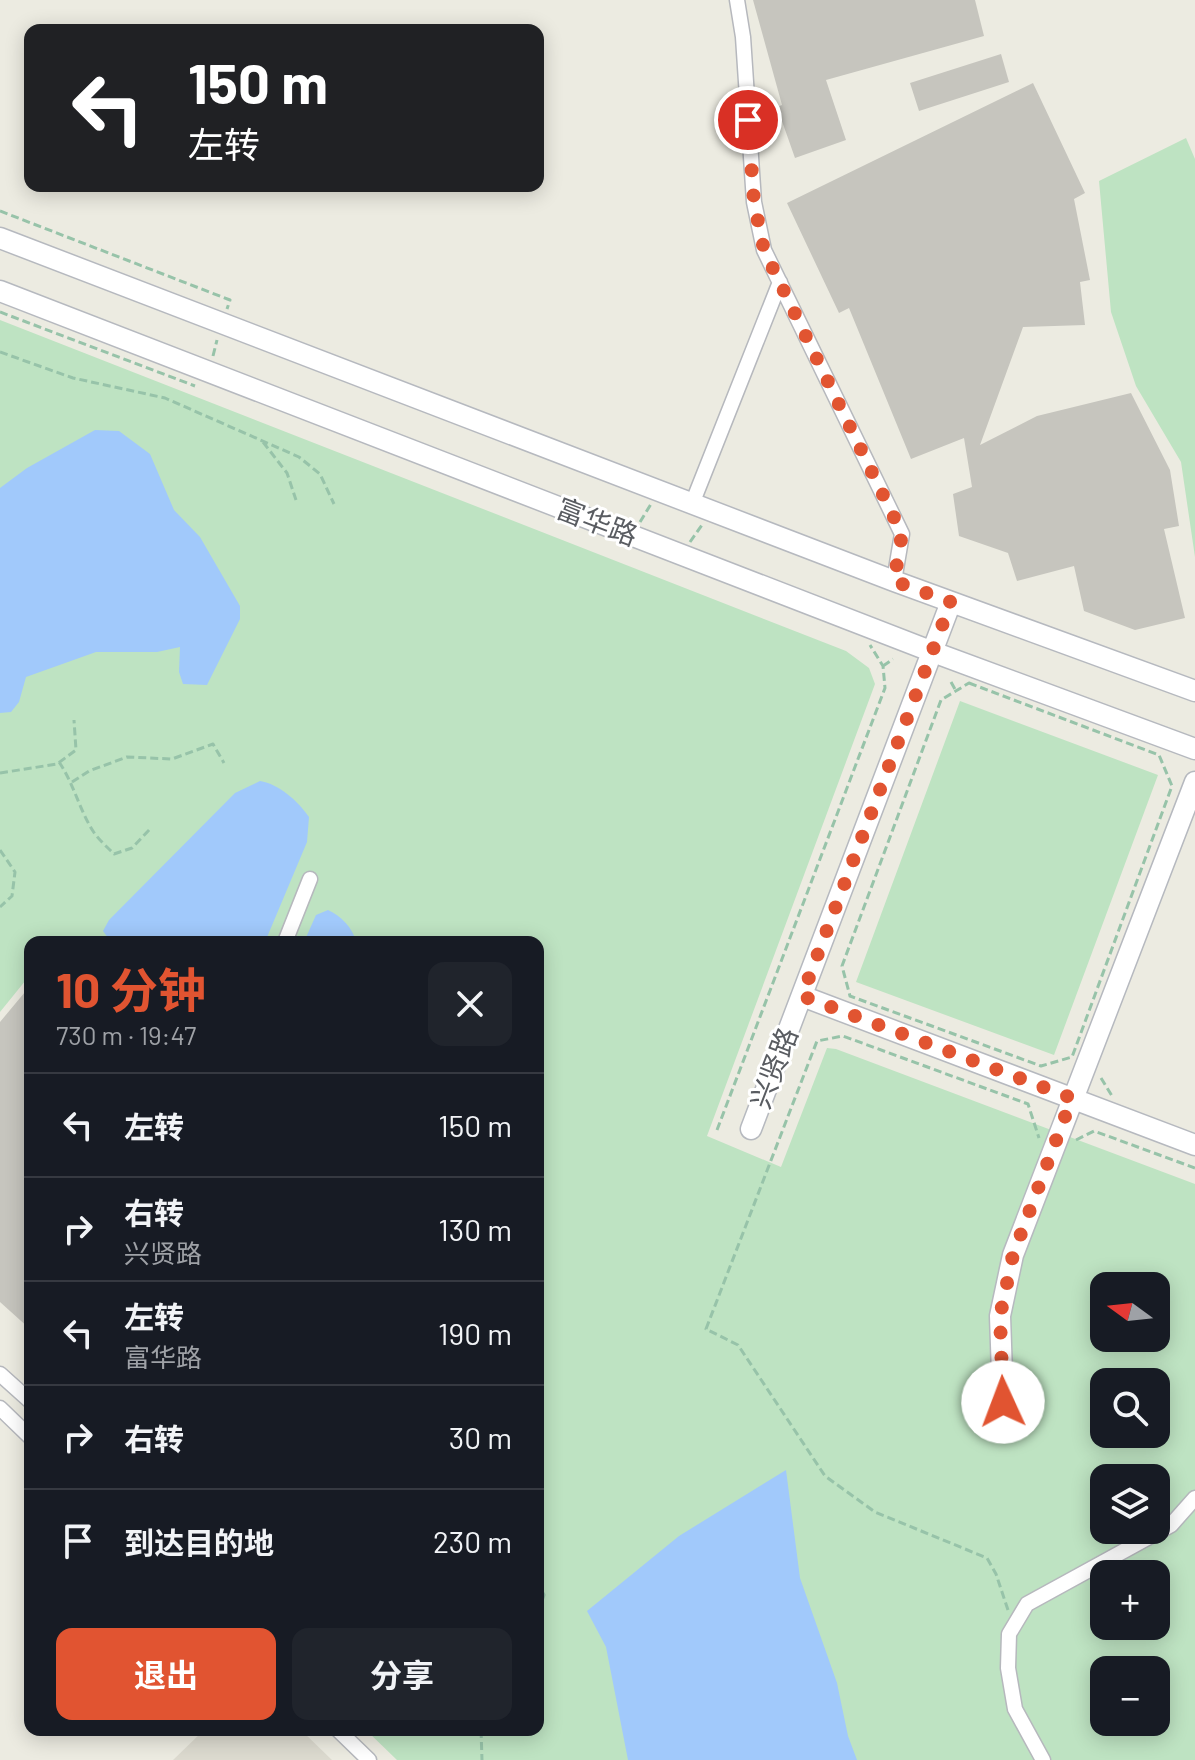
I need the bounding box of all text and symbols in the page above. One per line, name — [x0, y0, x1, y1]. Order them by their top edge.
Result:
text: 150 m — [188, 48, 328, 115]
icon: left — [56, 56, 160, 160]
pin — [714, 86, 782, 154]
icon: arrive — [726, 98, 770, 142]
text: 左转 — [188, 122, 260, 165]
street label: 富华路 — [552, 490, 643, 552]
text: 10 分钟 — [56, 960, 206, 1018]
button: close — [428, 962, 512, 1046]
text: 730 m · 19:47 — [56, 1019, 196, 1050]
street label: 兴贤路 — [742, 1022, 804, 1113]
icon: left — [56, 1103, 100, 1147]
text: 150 m — [438, 1107, 512, 1143]
text: 左转 — [124, 1108, 184, 1144]
text: 右转 — [124, 1194, 184, 1230]
icon: right — [56, 1207, 100, 1251]
text: 130 m — [438, 1211, 512, 1247]
text: 兴贤路 — [124, 1237, 202, 1268]
north arrow — [1090, 1272, 1170, 1352]
map controls — [1090, 1272, 1170, 1736]
text: 左转 — [124, 1298, 184, 1334]
icon: left — [56, 1311, 100, 1355]
text: 190 m — [438, 1315, 512, 1351]
text: 富华路 — [124, 1341, 202, 1372]
position arrow — [961, 1360, 1045, 1444]
button: search — [1090, 1368, 1170, 1448]
icon: right — [56, 1415, 100, 1459]
text: 30 m — [449, 1419, 512, 1455]
text: 右转 — [124, 1420, 184, 1456]
button: layers — [1090, 1464, 1170, 1544]
icon: arrive — [56, 1519, 100, 1563]
text: 230 m — [433, 1523, 512, 1559]
text: 到达目的地 — [124, 1524, 274, 1560]
button: + — [1090, 1560, 1170, 1640]
button: 退出 — [56, 1628, 276, 1720]
button: 分享 — [292, 1628, 512, 1720]
button: − — [1090, 1656, 1170, 1736]

